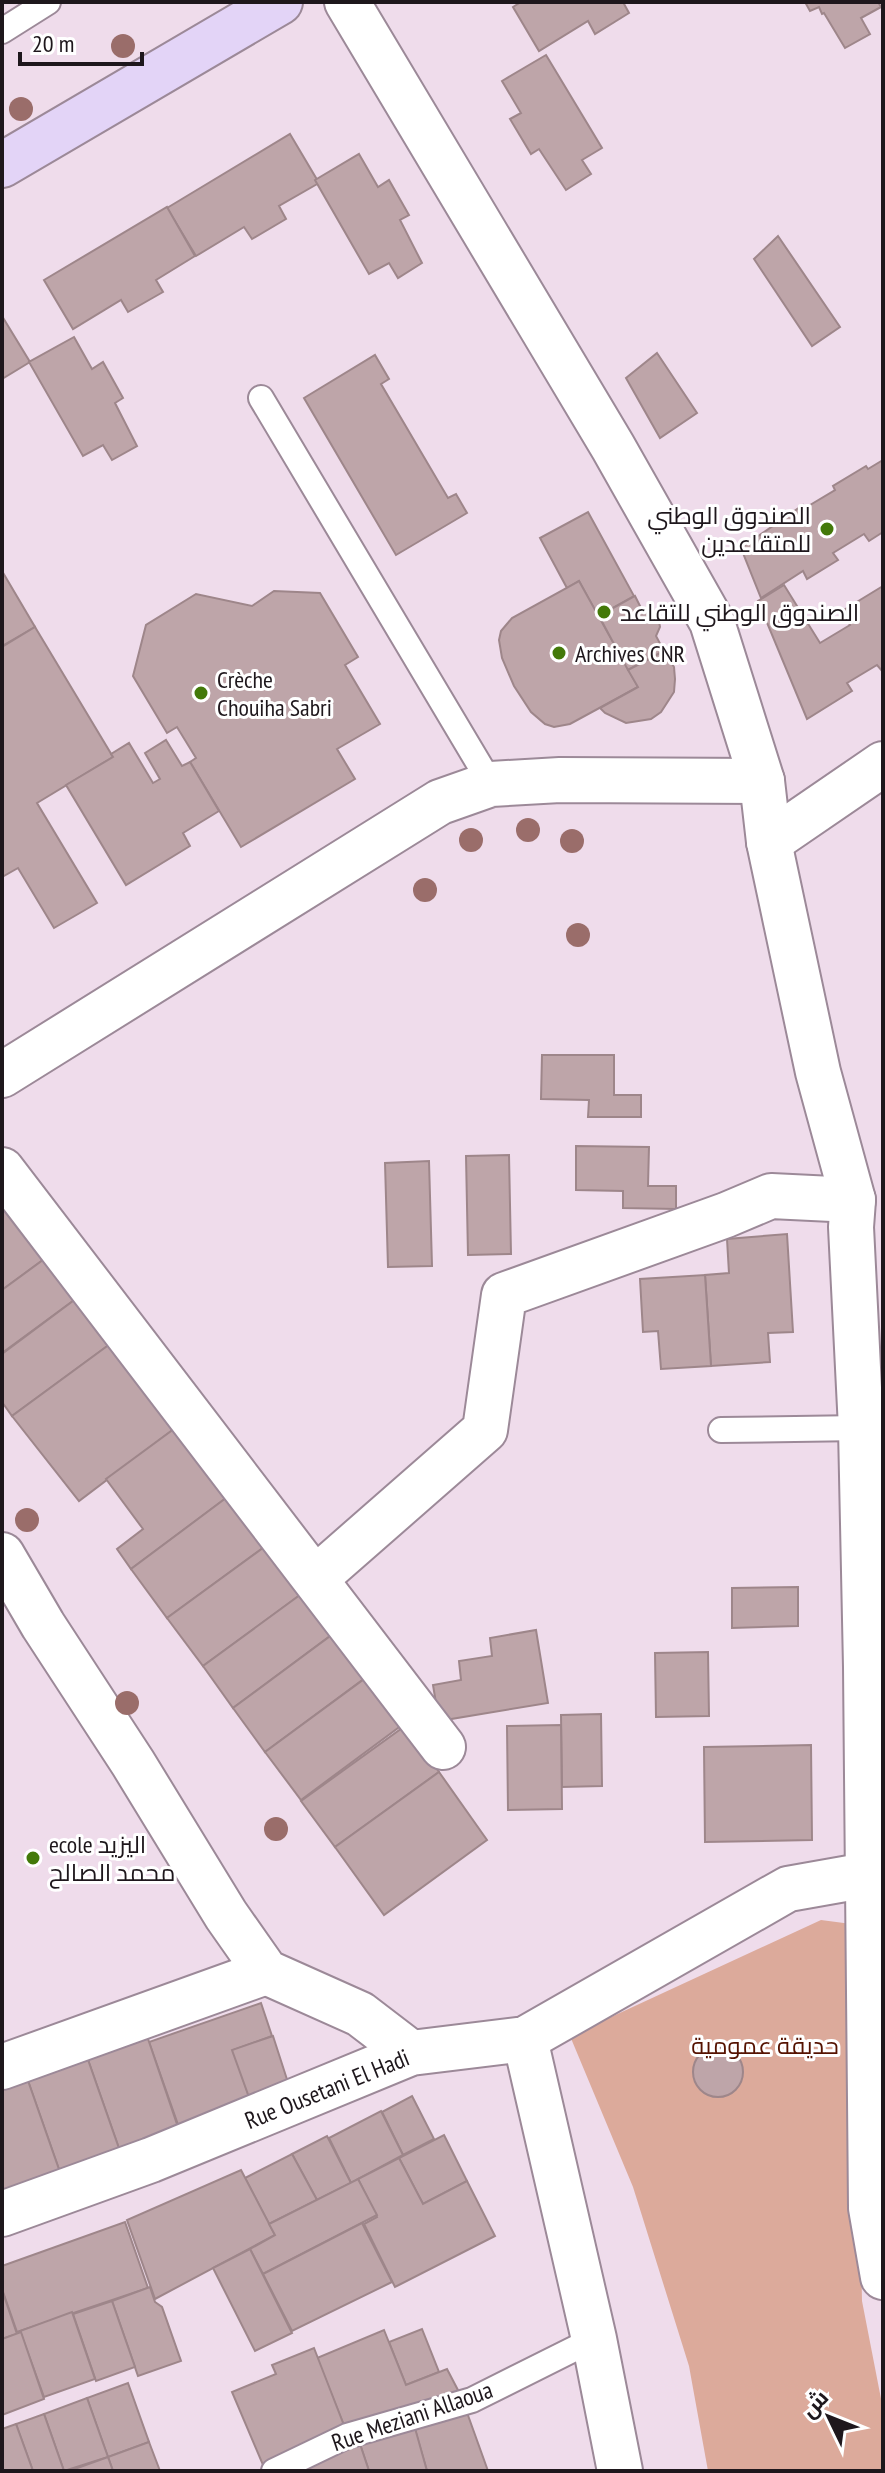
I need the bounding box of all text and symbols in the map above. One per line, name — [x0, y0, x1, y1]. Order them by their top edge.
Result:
scale bar — [20, 16, 142, 66]
text: 20 m — [32, 28, 74, 59]
place label: الصندوق الوطني للمتقاعدين — [647, 500, 811, 559]
marker: الصندوق الوطني للمتقاعدين — [818, 520, 836, 538]
place label: الصندوق الوطني للتقاعد — [620, 597, 859, 632]
marker: الصندوق الوطني للتقاعد — [595, 603, 613, 621]
place label: Archives CNR — [575, 638, 685, 669]
marker: Archives CNR — [550, 644, 568, 662]
place label: Crèche Chouiha Sabri — [217, 664, 332, 723]
marker: Crèche Chouiha Sabri — [192, 684, 210, 702]
place label: ecole اليزيد محمد الصالح — [49, 1829, 175, 1889]
marker: ecole اليزيد محمد الصالح — [24, 1849, 42, 1867]
park label: حديقة عمومية — [691, 2030, 839, 2061]
street label: Rue Ousetani El Hadi — [240, 2042, 414, 2136]
street label: Rue Meziani Allaoua — [327, 2374, 497, 2458]
north arrow — [789, 2377, 869, 2457]
text: ش — [795, 2383, 834, 2423]

